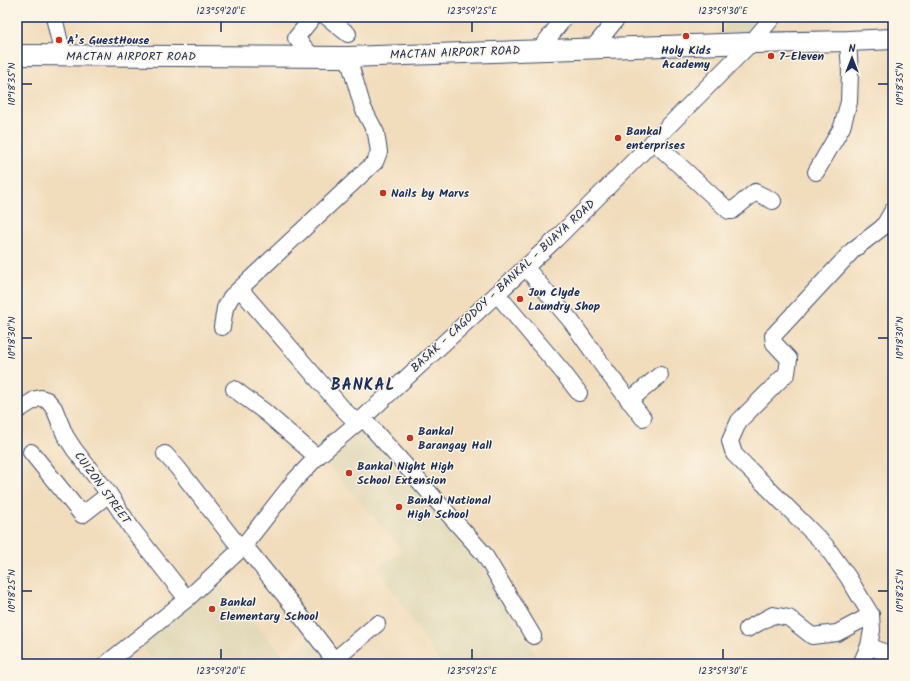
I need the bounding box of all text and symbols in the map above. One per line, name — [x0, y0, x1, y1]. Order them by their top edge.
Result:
text: 123°59'20"E — [196, 3, 247, 19]
text: 123°59'25"E — [447, 3, 498, 19]
text: 123°59'30"E — [698, 3, 749, 19]
place label: A’s GuestHouse — [67, 31, 150, 50]
marker: Holy Kids Academy — [681, 31, 691, 41]
marker: A’s GuestHouse — [54, 35, 64, 45]
north arrow — [832, 38, 872, 78]
text: N — [849, 40, 856, 58]
street label: MACTAN AIRPORT ROAD — [390, 41, 521, 65]
place label: Holy Kids Academy — [661, 41, 711, 74]
street label: MACTAN AIRPORT ROAD — [66, 47, 196, 66]
place label: 7-Eleven — [779, 47, 825, 66]
marker: 7-Eleven — [766, 51, 776, 61]
text: 10°18'35"N — [4, 62, 20, 106]
text: 10°18'35"N — [892, 62, 908, 106]
place label: Bankal enterprises — [626, 122, 685, 155]
marker: Bankal enterprises — [613, 133, 623, 143]
place label: Nails by Marvs — [391, 184, 469, 203]
marker: Nails by Marvs — [378, 188, 388, 198]
street label: BASAK - CAGODOY - BANKAL - BUAYA ROAD — [406, 195, 600, 377]
place label: Jon Clyde Laundry Shop — [528, 283, 601, 316]
marker: Jon Clyde Laundry Shop — [515, 294, 525, 304]
text: 10°18'30"N — [4, 316, 20, 359]
text: 10°18'30"N — [892, 316, 908, 359]
district label: BANKAL — [331, 373, 395, 398]
place label: Bankal Barangay Hall — [418, 422, 493, 455]
marker: Bankal Barangay Hall — [405, 433, 415, 443]
street label: CUIZON STREET — [69, 448, 136, 530]
place label: Bankal Night High School Extension — [357, 457, 454, 490]
marker: Bankal Night High School Extension — [344, 468, 354, 478]
place label: Bankal National High School — [407, 491, 492, 524]
marker: Bankal National High School — [394, 502, 404, 512]
text: 10°18'25"N — [4, 569, 20, 613]
text: 10°18'25"N — [892, 569, 908, 613]
place label: Bankal Elementary School — [220, 593, 319, 626]
marker: Bankal Elementary School — [207, 604, 217, 614]
text: 123°59'20"E — [196, 663, 247, 679]
text: 123°59'25"E — [447, 663, 498, 679]
text: 123°59'30"E — [698, 663, 749, 679]

